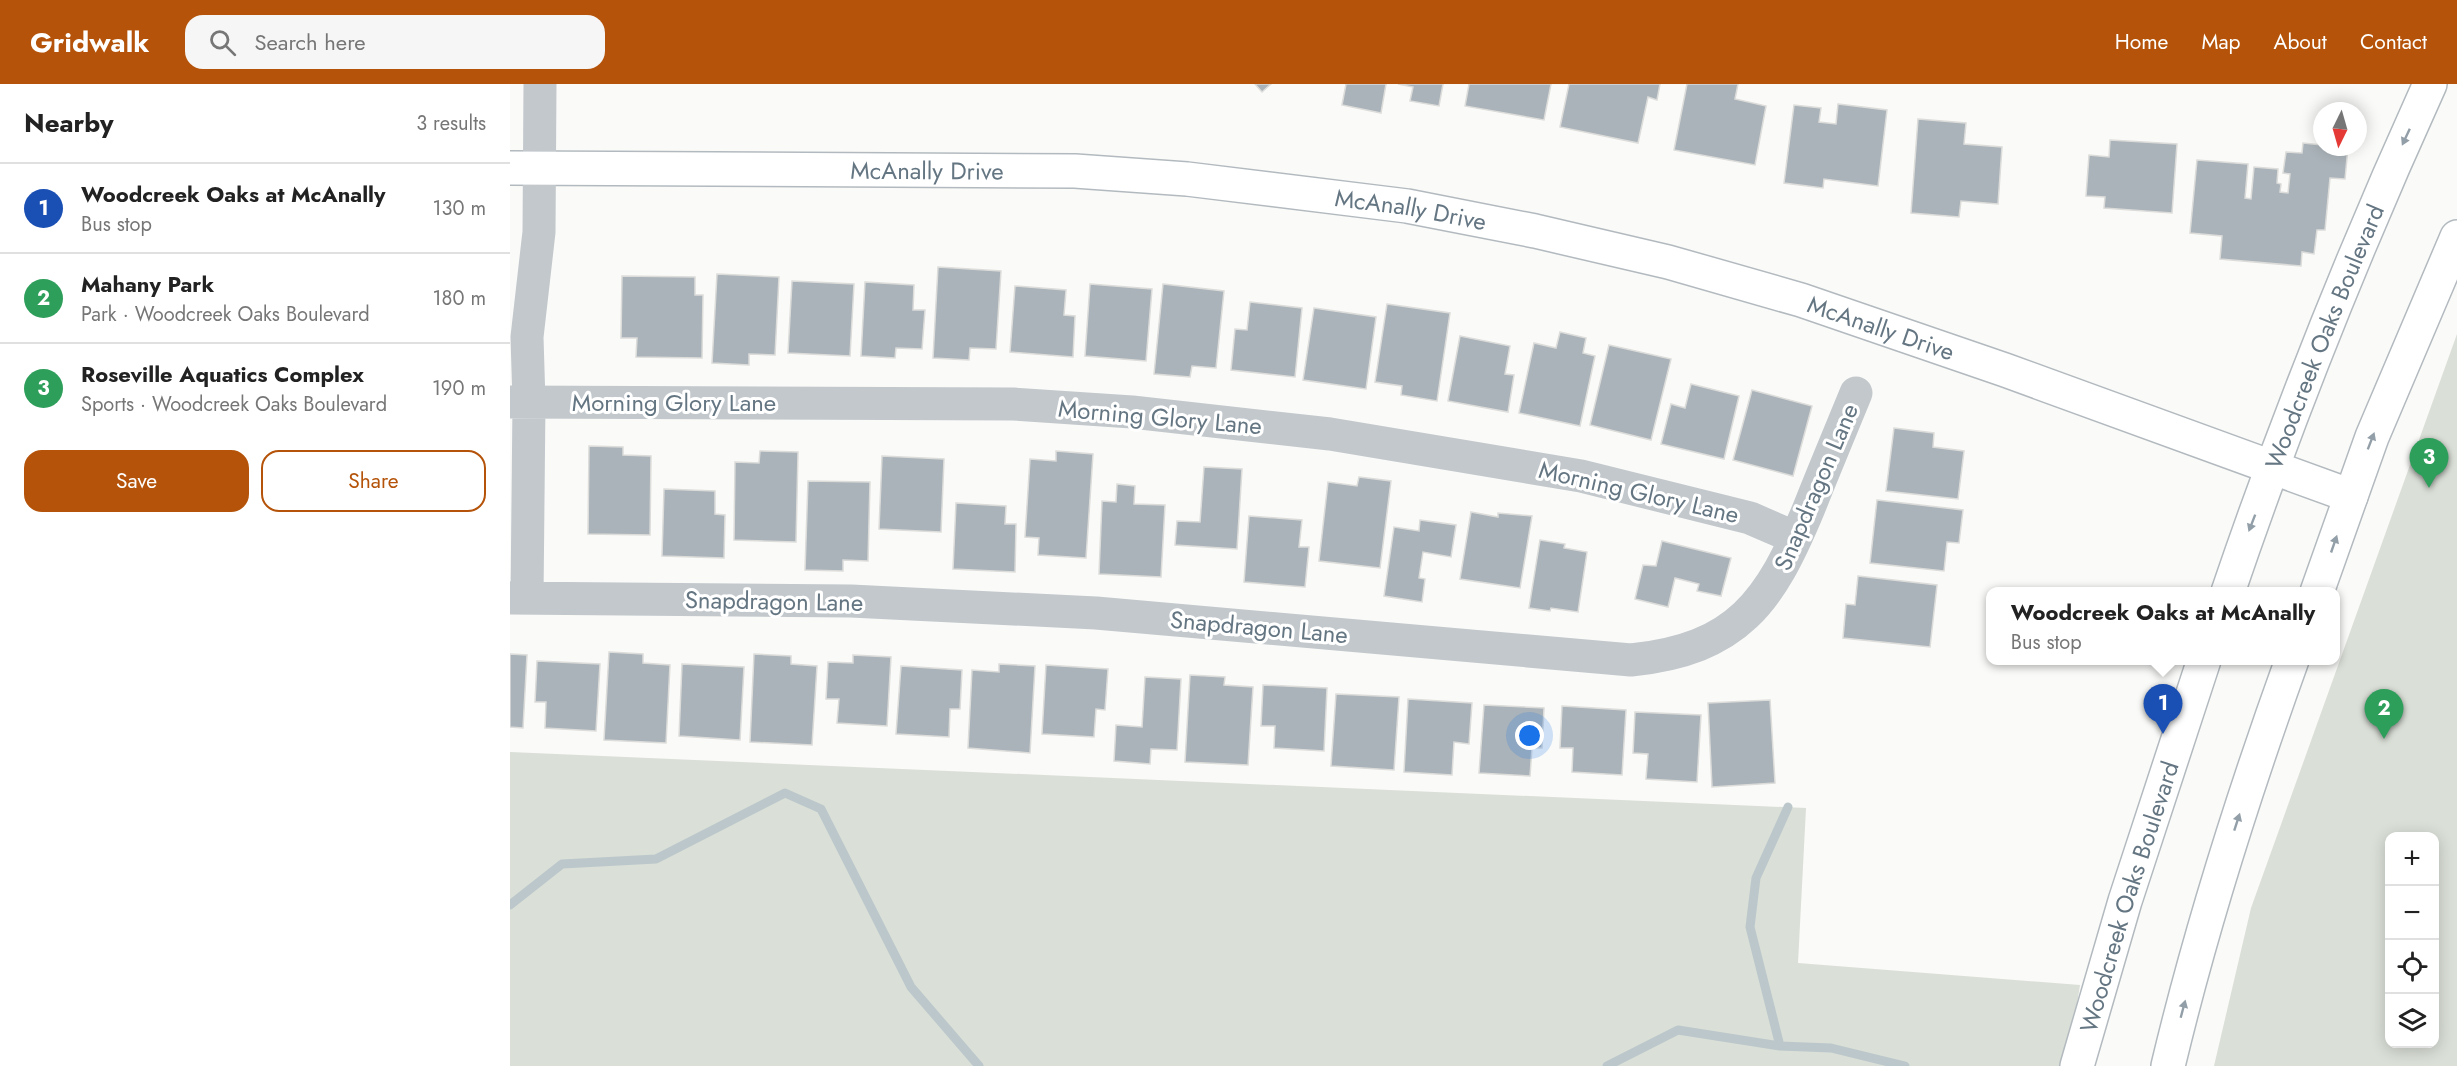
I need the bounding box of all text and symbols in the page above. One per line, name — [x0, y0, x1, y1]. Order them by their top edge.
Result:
search box — [185, 15, 605, 69]
text: Gridwalk — [30, 22, 149, 63]
icon: search — [206, 26, 239, 59]
text: Search here — [254, 26, 366, 58]
text: Home — [2115, 27, 2168, 57]
text: Map — [2201, 27, 2241, 57]
text: About — [2274, 27, 2327, 57]
text: Contact — [2360, 27, 2427, 57]
north arrow — [2313, 102, 2367, 156]
text: Nearby — [24, 104, 113, 142]
text: 3 results — [416, 109, 486, 138]
one-way arrow — [2401, 129, 2410, 146]
street label: McAnally Drive — [850, 152, 1004, 188]
text: Woodcreek Oaks at McAnally — [81, 178, 385, 210]
street label: McAnally Drive — [1333, 180, 1489, 239]
text: 1 — [38, 194, 49, 223]
text: 130 m — [432, 194, 486, 223]
street label: Woodcreek Oaks Boulevard — [2256, 199, 2393, 474]
text: Bus stop — [81, 210, 152, 239]
text: Mahany Park — [81, 268, 214, 300]
text: 2 — [37, 284, 50, 313]
text: 180 m — [432, 284, 486, 313]
street label: McAnally Drive — [1803, 286, 1959, 369]
text: Park · Woodcreek Oaks Boulevard — [81, 300, 370, 329]
text: Roseville Aquatics Complex — [81, 358, 364, 390]
text: 3 — [37, 374, 50, 403]
text: 190 m — [432, 374, 486, 403]
street label: Morning Glory Lane — [572, 385, 776, 420]
text: Sports · Woodcreek Oaks Boulevard — [81, 390, 387, 419]
street label: Morning Glory Lane — [1057, 391, 1263, 443]
street label: Snapdragon Lane — [1765, 398, 1867, 576]
one-way arrow — [2366, 432, 2376, 450]
pin: 3 — [2410, 438, 2448, 488]
button: Save — [24, 450, 249, 512]
button: Share — [261, 450, 486, 512]
street label: Morning Glory Lane — [1536, 452, 1742, 532]
one-way arrow — [2247, 514, 2257, 532]
one-way arrow — [2330, 535, 2340, 553]
street label: Snapdragon Lane — [685, 582, 863, 620]
popup — [1986, 587, 2340, 665]
text: Woodcreek Oaks at McAnally — [2011, 596, 2315, 628]
street label: Snapdragon Lane — [1169, 602, 1349, 652]
text: Bus stop — [2011, 628, 2082, 657]
pin: 1 — [2144, 684, 2182, 734]
pin: 2 — [2364, 690, 2404, 739]
your location — [1515, 721, 1544, 750]
street label: Woodcreek Oaks Boulevard — [2070, 757, 2187, 1036]
one-way arrow — [2233, 813, 2242, 831]
map controls — [2385, 832, 2439, 1048]
button: + — [2385, 832, 2439, 886]
button: − — [2385, 886, 2439, 940]
button: locate — [2385, 940, 2439, 994]
button: layers — [2385, 994, 2439, 1048]
one-way arrow — [2179, 1000, 2188, 1018]

